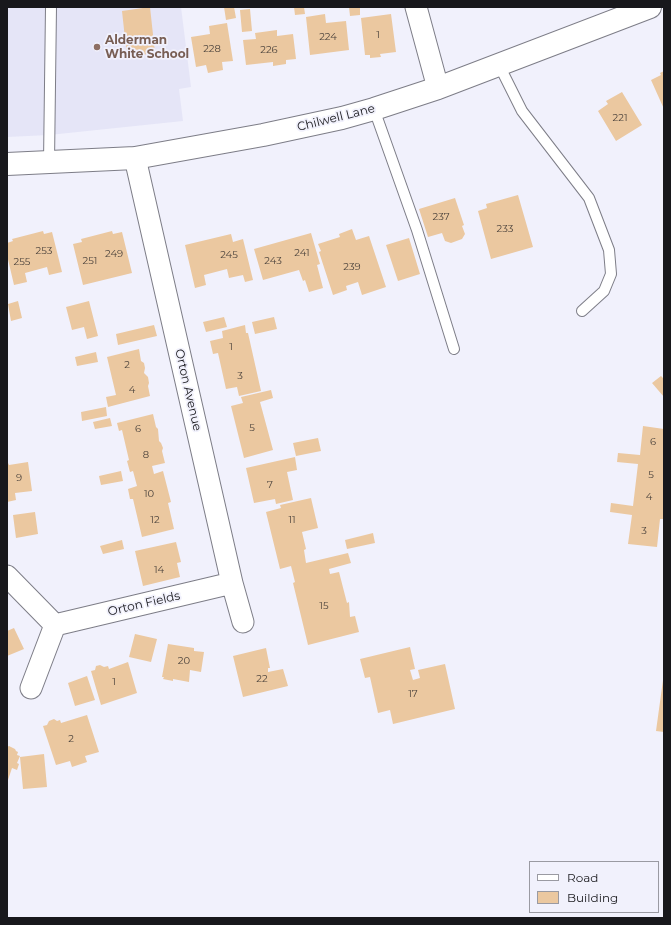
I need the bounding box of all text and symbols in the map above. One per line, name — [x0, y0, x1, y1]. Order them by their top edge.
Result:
house number: 1 — [376, 29, 380, 41]
house number: 224 — [319, 31, 337, 43]
place label: Alderman White School — [105, 33, 189, 61]
marker: Alderman White School — [92, 42, 102, 52]
house number: 228 — [203, 43, 221, 55]
house number: 226 — [260, 44, 278, 56]
street label: Chilwell Lane — [296, 101, 376, 135]
house number: 221 — [613, 112, 627, 124]
house number: 237 — [432, 211, 450, 223]
house number: 233 — [497, 223, 513, 235]
house number: 253 — [36, 245, 52, 257]
house number: 241 — [294, 247, 310, 259]
house number: 249 — [105, 248, 123, 260]
house number: 245 — [220, 249, 238, 261]
house number: 251 — [83, 255, 97, 267]
house number: 243 — [264, 255, 282, 267]
house number: 255 — [14, 256, 30, 268]
house number: 239 — [343, 261, 361, 273]
house number: 1 — [229, 341, 233, 353]
street label: Orton Avenue — [172, 348, 204, 432]
house number: 2 — [124, 359, 130, 371]
house number: 3 — [237, 370, 243, 382]
house number: 4 — [129, 384, 135, 396]
house number: 5 — [249, 422, 255, 434]
house number: 6 — [135, 423, 141, 435]
house number: 6 — [650, 436, 656, 448]
house number: 8 — [143, 449, 149, 461]
house number: 5 — [648, 469, 654, 481]
house number: 9 — [16, 472, 22, 484]
house number: 7 — [267, 479, 273, 491]
house number: 10 — [144, 488, 154, 500]
house number: 4 — [646, 491, 652, 503]
house number: 12 — [150, 514, 160, 526]
house number: 11 — [288, 514, 296, 526]
house number: 3 — [641, 525, 647, 537]
house number: 14 — [154, 564, 164, 576]
street label: Orton Fields — [106, 589, 182, 619]
house number: 15 — [319, 600, 329, 612]
house number: 20 — [178, 655, 190, 667]
house number: 22 — [256, 673, 268, 685]
house number: 1 — [112, 676, 116, 688]
house number: 17 — [408, 688, 418, 700]
house number: 2 — [68, 733, 74, 745]
legend — [529, 861, 659, 913]
text: Road — [567, 870, 598, 885]
text: Building — [567, 890, 618, 905]

